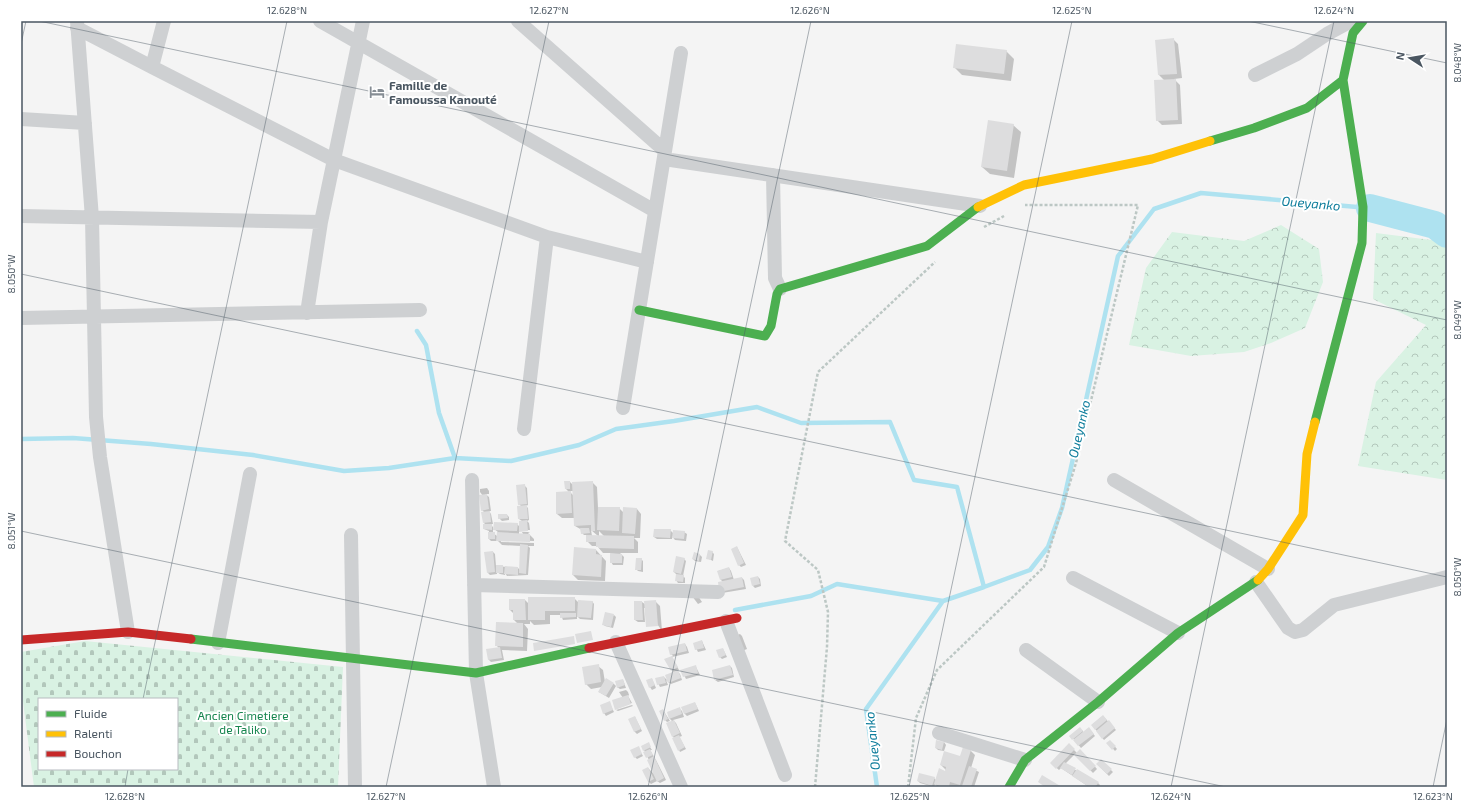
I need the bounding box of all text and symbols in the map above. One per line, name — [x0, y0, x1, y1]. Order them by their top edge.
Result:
text: 12.628°N — [267, 4, 307, 16]
text: 12.627°N — [529, 4, 569, 16]
text: 12.626°N — [790, 4, 830, 16]
text: 12.625°N — [1052, 4, 1092, 16]
text: 12.624°N — [1314, 4, 1354, 16]
north arrow — [1390, 38, 1430, 78]
text: 8.048°W — [1451, 43, 1463, 83]
text: N — [1393, 51, 1407, 61]
place label: Famille de Famoussa Kanouté — [389, 78, 497, 106]
hotel icon: Famille de Famoussa Kanouté — [368, 83, 386, 101]
water label: Oueyanko — [1281, 192, 1341, 214]
text: 8.050°W — [5, 254, 17, 293]
text: 8.049°W — [1451, 300, 1463, 340]
water label: Oueyanko — [1065, 398, 1093, 460]
text: 8.051°W — [5, 512, 17, 549]
text: 8.050°W — [1451, 557, 1463, 596]
legend — [38, 698, 178, 770]
text: Fluide — [74, 706, 107, 720]
park label: Ancien Cimetiere de Taliko — [197, 708, 289, 736]
water label: Oueyanko — [861, 711, 883, 771]
text: Ralenti — [74, 726, 113, 740]
text: Bouchon — [74, 746, 122, 760]
text: 12.628°N — [105, 790, 145, 802]
text: 12.627°N — [366, 790, 406, 802]
text: 12.626°N — [628, 790, 668, 802]
text: 12.625°N — [890, 790, 930, 802]
text: 12.624°N — [1151, 790, 1191, 802]
text: 12.623°N — [1413, 790, 1453, 802]

